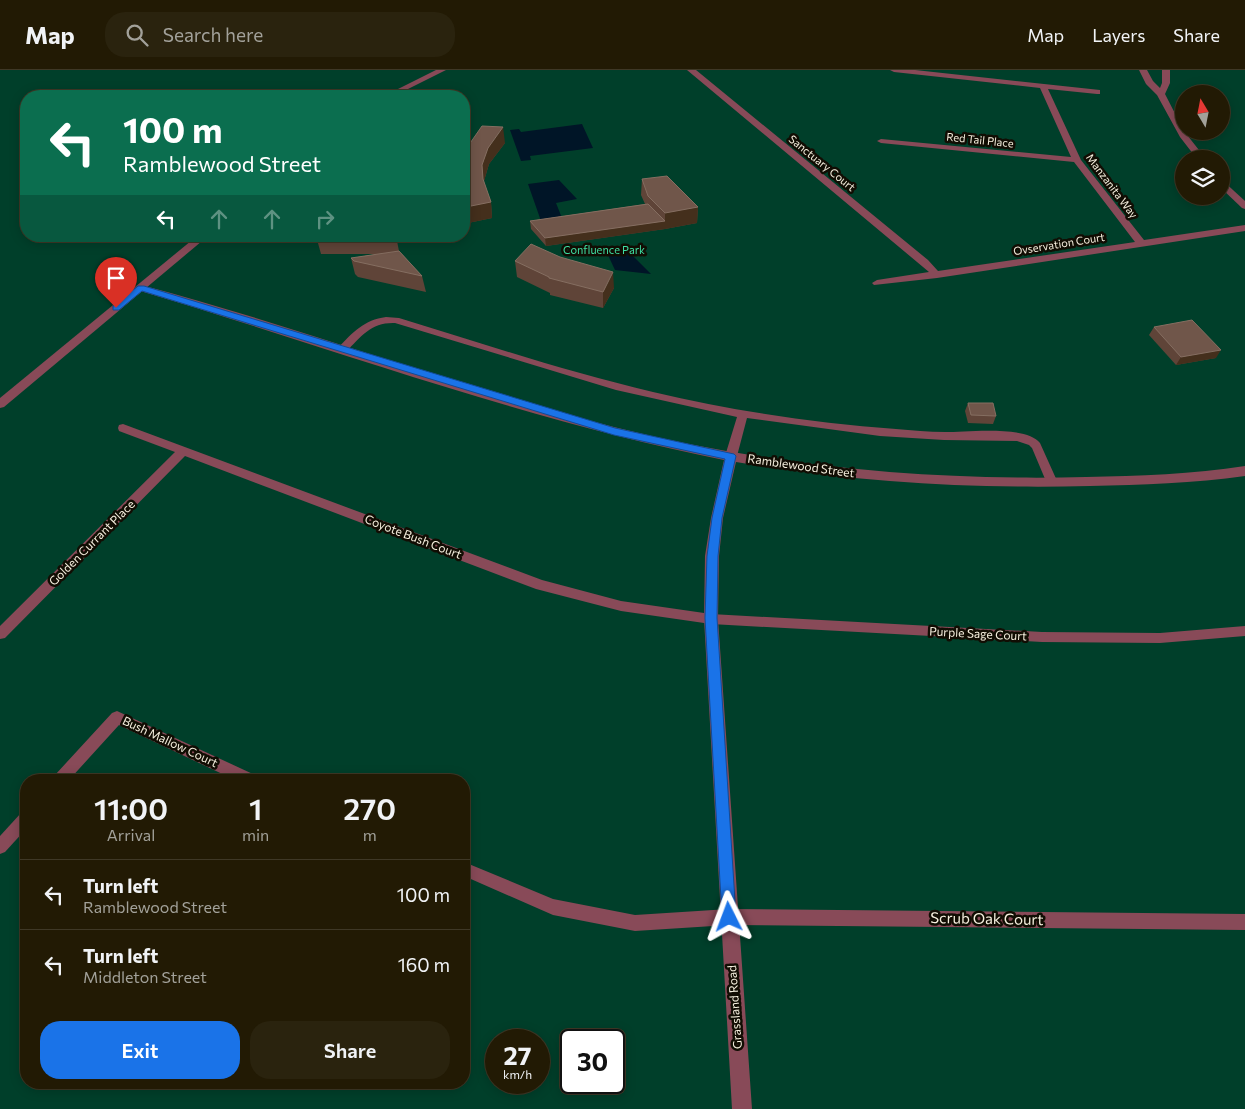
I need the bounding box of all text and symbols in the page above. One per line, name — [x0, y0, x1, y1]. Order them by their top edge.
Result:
search box — [105, 12, 455, 57]
text: Map — [25, 20, 75, 49]
icon: search — [123, 21, 151, 49]
text: Search here — [163, 23, 263, 46]
text: Map — [1027, 24, 1064, 46]
text: Layers — [1092, 24, 1145, 46]
text: Share — [1173, 24, 1220, 46]
north arrow — [1175, 85, 1230, 140]
map controls — [1175, 85, 1230, 205]
text: 100 m — [123, 107, 223, 150]
icon: left — [40, 110, 105, 175]
street label: Red Tail Place — [946, 130, 1015, 150]
street label: Sanctuary Court — [786, 132, 859, 194]
text: Ramblewood Street — [123, 150, 321, 177]
button: layers — [1175, 150, 1230, 205]
street label: Manzanita Way — [1084, 151, 1141, 221]
icon: left — [152, 205, 180, 233]
icon: ahead — [205, 205, 233, 233]
icon: ahead — [258, 205, 286, 233]
icon: right — [311, 205, 339, 233]
street label: Ovservation Court — [1012, 230, 1106, 257]
park label: Confluence Park — [563, 243, 645, 256]
pin — [95, 257, 137, 308]
icon: arrive — [102, 264, 130, 292]
street label: Ramblewood Street — [747, 451, 856, 479]
street label: Golden Currant Place — [46, 497, 137, 588]
street label: Coyote Bush Court — [363, 511, 464, 561]
street label: Purple Sage Court — [929, 623, 1027, 643]
street label: Bush Mallow Court — [121, 713, 220, 769]
text: 11:00 — [94, 789, 168, 826]
text: 1 — [249, 789, 262, 826]
text: 270 — [343, 789, 396, 826]
text: Arrival — [107, 825, 155, 844]
text: min — [242, 825, 269, 844]
text: m — [363, 825, 377, 844]
text: Turn left — [83, 874, 158, 897]
icon: left — [40, 881, 68, 909]
text: 100 m — [397, 883, 450, 906]
position arrow — [702, 890, 754, 942]
text: Ramblewood Street — [83, 897, 227, 916]
street label: Scrub Oak Court — [930, 908, 1044, 928]
text: Turn left — [83, 944, 158, 967]
icon: left — [40, 951, 68, 979]
text: 160 m — [398, 953, 450, 976]
street label: Grassland Road — [724, 965, 744, 1050]
text: Middleton Street — [83, 967, 207, 986]
button: Exit — [40, 1021, 240, 1079]
button: Share — [250, 1021, 450, 1079]
speed limit sign: 30 — [560, 1029, 625, 1094]
text: 27 — [504, 1040, 531, 1070]
text: km/h — [503, 1067, 532, 1081]

